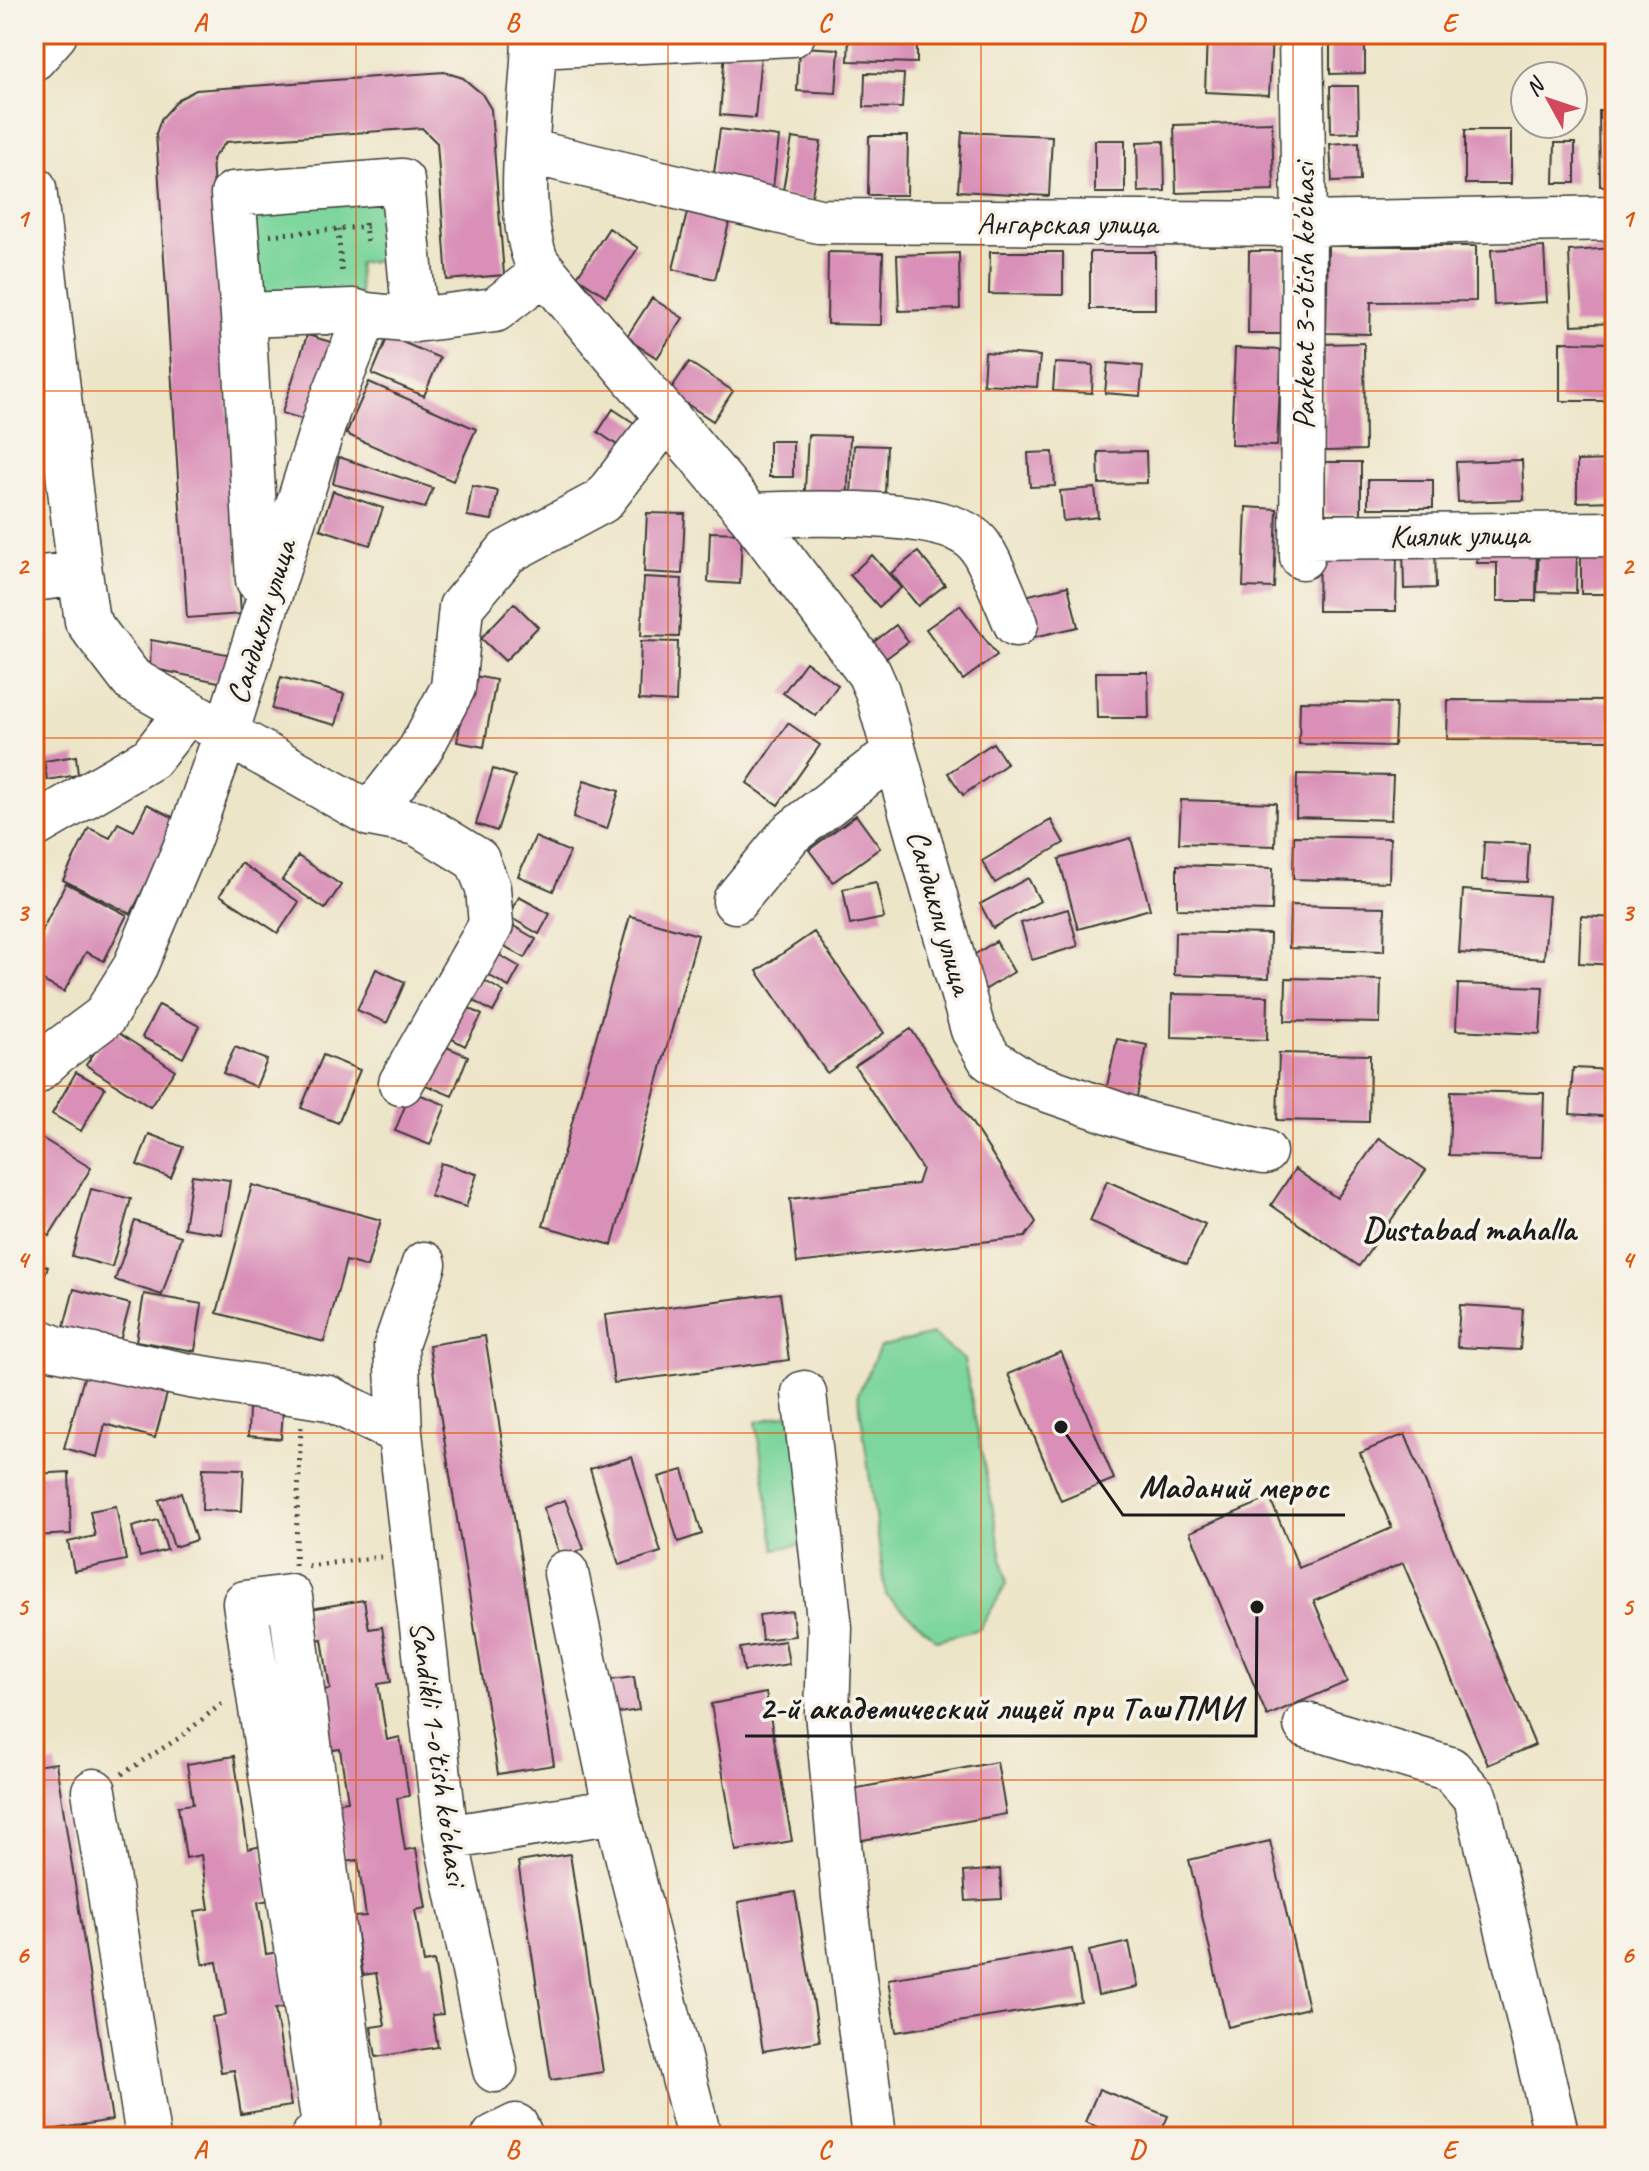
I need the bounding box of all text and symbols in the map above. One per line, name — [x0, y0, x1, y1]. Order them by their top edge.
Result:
text: A — [193, 6, 208, 39]
text: B — [505, 6, 521, 39]
text: C — [818, 6, 834, 39]
text: D — [1129, 6, 1147, 39]
text: E — [1442, 6, 1460, 39]
north arrow — [1509, 60, 1589, 140]
text: N — [1519, 71, 1552, 102]
street label: Parkent 3-o'tish ko'chasi — [1283, 158, 1324, 430]
text: 1 — [16, 202, 31, 235]
text: 1 — [1621, 202, 1636, 235]
street label: Ангарская улица — [977, 203, 1160, 244]
street label: Киялик улица — [1389, 513, 1532, 557]
street label: Сандикли улица — [217, 532, 306, 709]
text: 2 — [16, 549, 30, 582]
text: 2 — [1621, 549, 1635, 582]
street label: Сандикли улица — [897, 825, 984, 1002]
text: 3 — [16, 896, 30, 929]
text: 3 — [1621, 896, 1635, 929]
district label: Dustabad mahalla — [1363, 1207, 1578, 1250]
text: 4 — [16, 1243, 31, 1276]
text: 4 — [1621, 1243, 1636, 1276]
callout: Маданий мерос — [1123, 1457, 1345, 1515]
text: Маданий мерос — [1139, 1465, 1330, 1508]
text: 5 — [16, 1590, 30, 1623]
text: 5 — [1621, 1590, 1635, 1623]
street label: Sandikli 1-o'tish ko'chasi — [400, 1618, 478, 1892]
callout: 2-й академический лицей при ТашПМИ — [745, 1678, 1256, 1736]
text: 2-й академический лицей при ТашПМИ — [759, 1686, 1248, 1729]
text: 6 — [16, 1938, 30, 1971]
text: 6 — [1621, 1938, 1635, 1971]
text: A — [193, 2133, 208, 2166]
text: B — [505, 2133, 521, 2166]
text: C — [818, 2133, 834, 2166]
text: D — [1129, 2133, 1147, 2166]
text: E — [1442, 2133, 1460, 2166]

